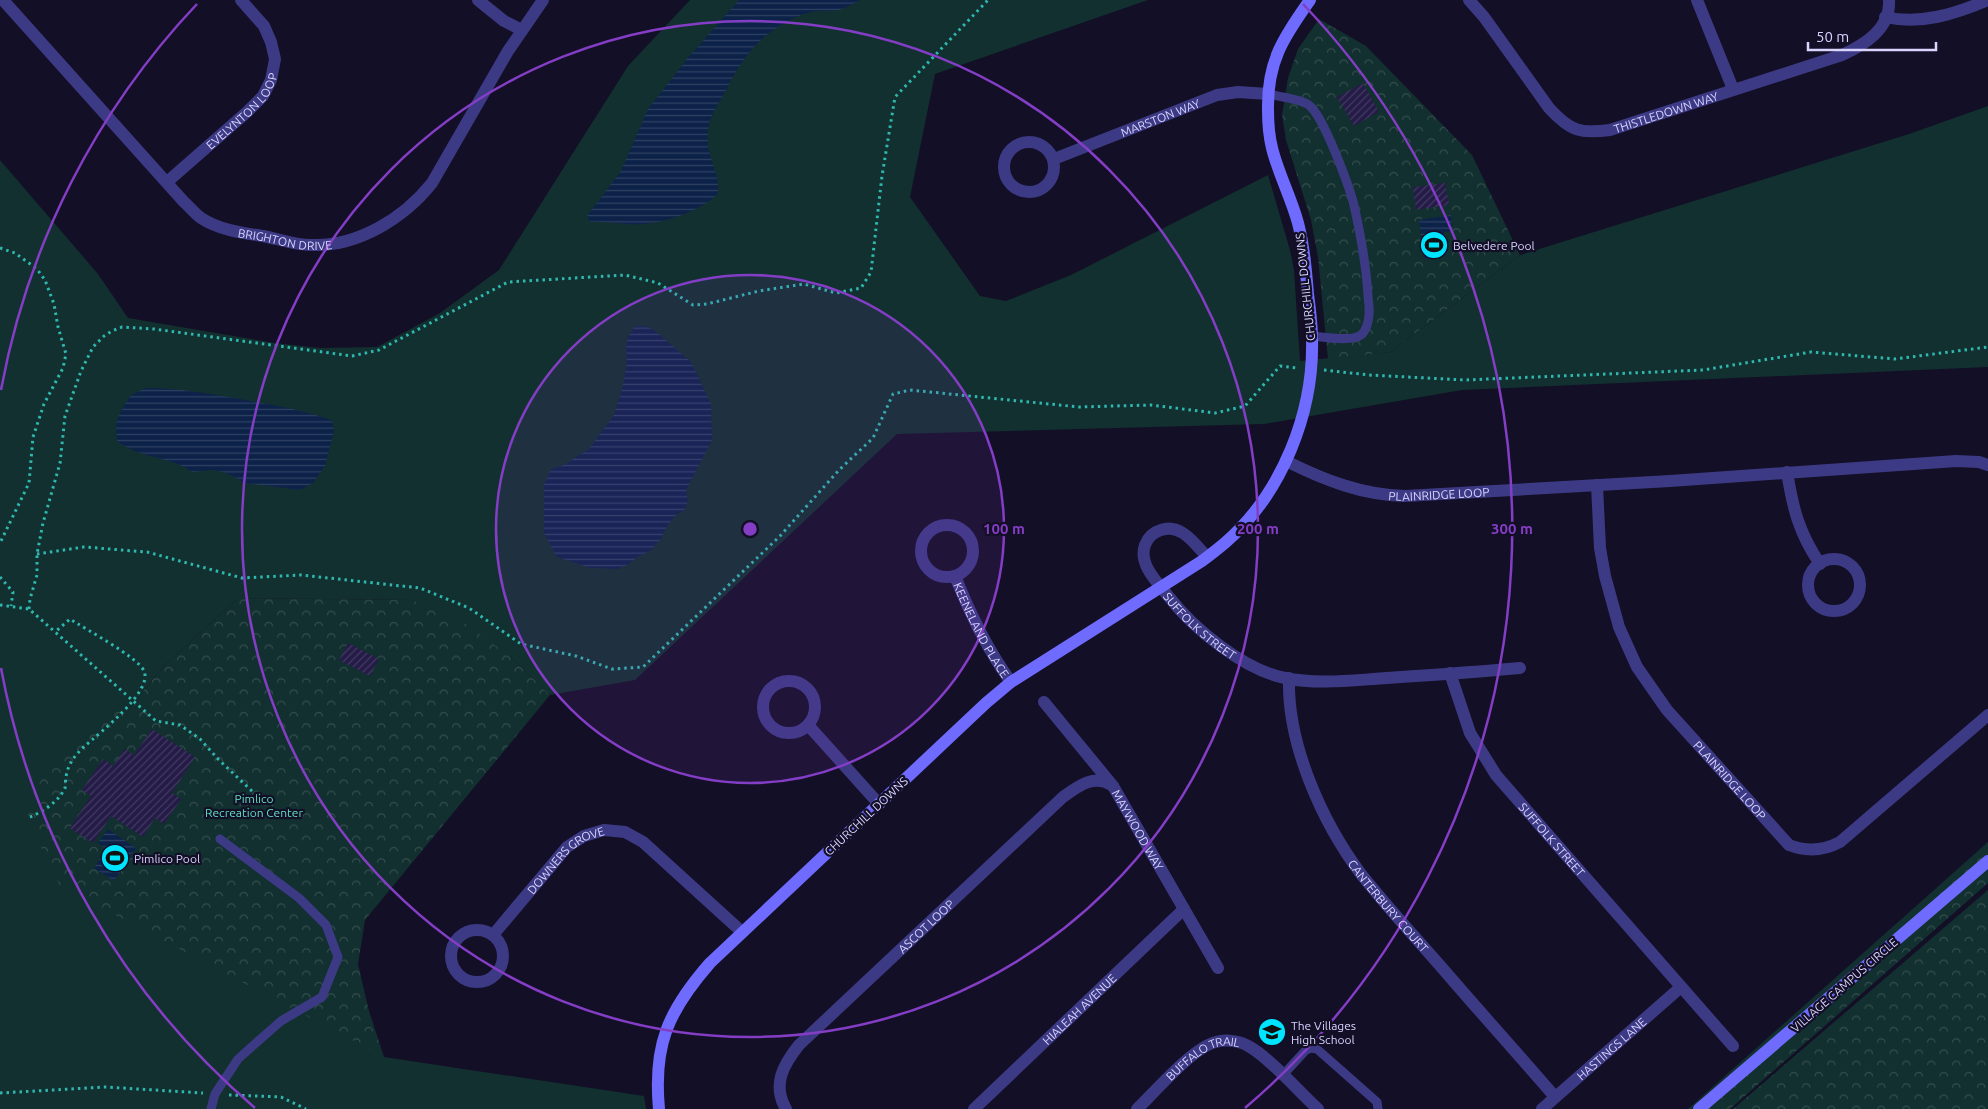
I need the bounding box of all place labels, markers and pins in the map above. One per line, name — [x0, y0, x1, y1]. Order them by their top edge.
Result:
sports icon: Belvedere Pool — [1419, 230, 1449, 260]
place label: Belvedere Pool — [1453, 239, 1535, 252]
centre of rings — [741, 520, 759, 538]
sports icon: Pimlico Pool — [100, 843, 130, 873]
place label: Pimlico Pool — [134, 852, 200, 865]
school or university icon: The Villages High School — [1257, 1017, 1287, 1047]
place label: The Villages High School — [1291, 1019, 1356, 1046]

